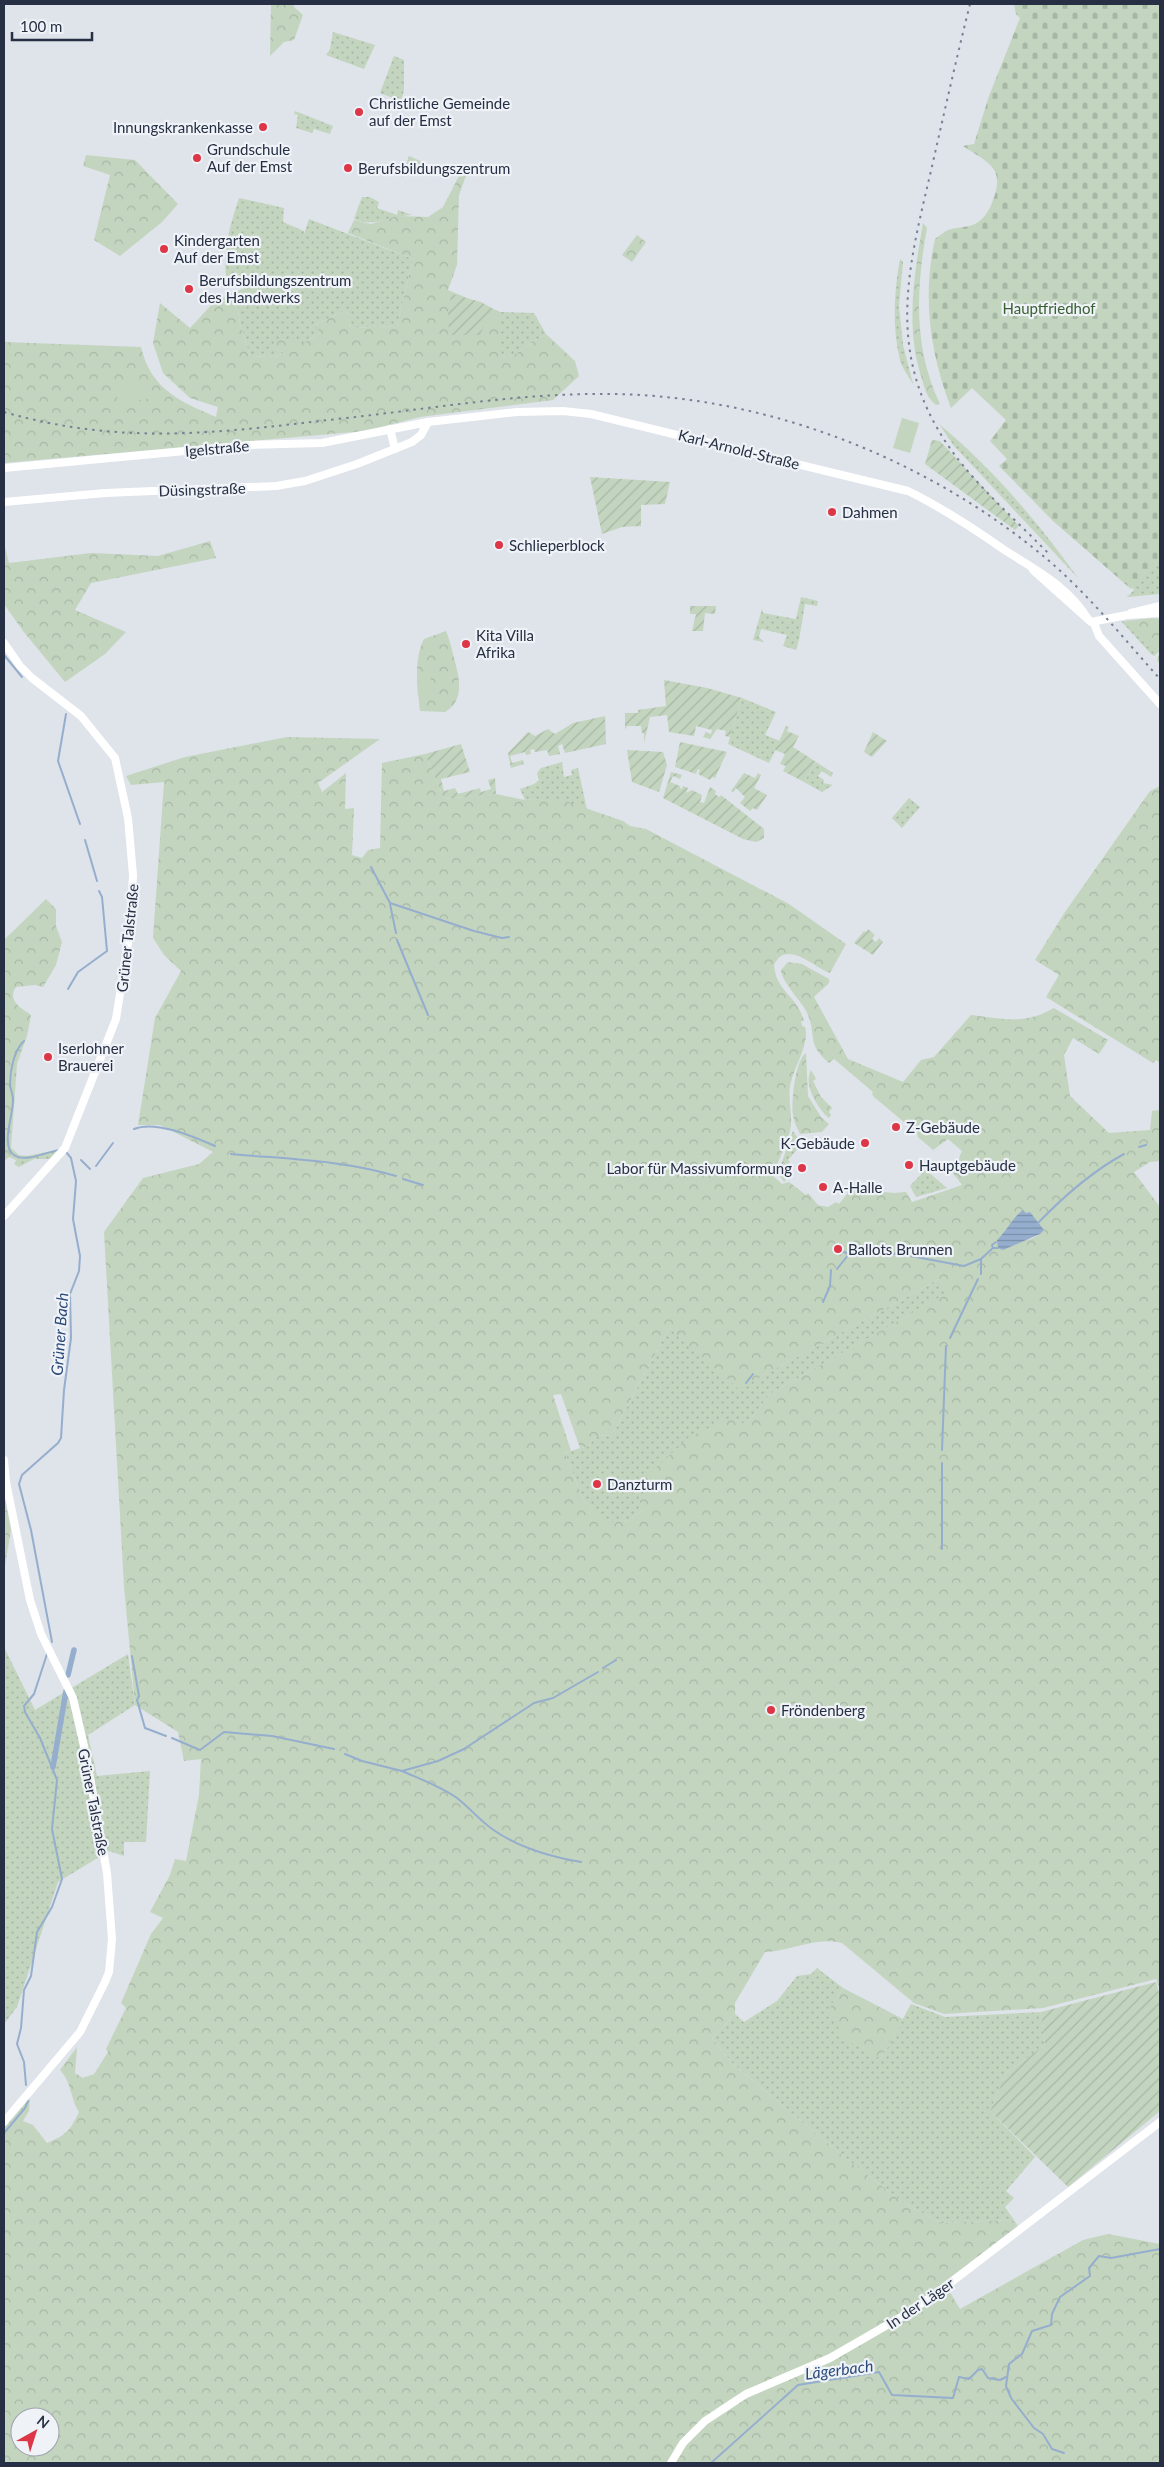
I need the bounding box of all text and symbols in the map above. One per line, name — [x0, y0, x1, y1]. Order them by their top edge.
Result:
scale bar — [12, 10, 92, 42]
text: 100 m — [20, 17, 62, 35]
place label: Christliche Gemeinde auf der Emst — [369, 94, 510, 129]
marker: Christliche Gemeinde auf der Emst — [353, 106, 365, 118]
place label: Innungskrankenkasse — [113, 118, 253, 136]
marker: Innungskrankenkasse — [257, 121, 269, 133]
place label: Grundschule Auf der Emst — [207, 140, 293, 175]
marker: Grundschule Auf der Emst — [191, 152, 203, 164]
place label: Berufsbildungszentrum — [358, 159, 510, 177]
marker: Berufsbildungszentrum — [342, 162, 354, 174]
place label: Kindergarten Auf der Emst — [174, 231, 260, 266]
marker: Kindergarten Auf der Emst — [158, 243, 170, 255]
place label: Berufsbildungszentrum des Handwerks — [199, 271, 351, 306]
marker: Berufsbildungszentrum des Handwerks — [183, 283, 195, 295]
park label: Hauptfriedhof — [1002, 299, 1096, 317]
street label: Karl-Arnold-Straße — [676, 425, 802, 473]
street label: Igelstraße — [184, 436, 250, 460]
street label: Düsingstraße — [158, 478, 246, 500]
place label: Dahmen — [842, 503, 898, 521]
marker: Dahmen — [826, 506, 838, 518]
place label: Schlieperblock — [509, 536, 605, 554]
marker: Schlieperblock — [493, 539, 505, 551]
place label: Kita Villa Afrika — [476, 626, 534, 661]
marker: Kita Villa Afrika — [460, 638, 472, 650]
street label: Grüner Talstraße — [112, 883, 142, 993]
place label: Iserlohner Brauerei — [58, 1039, 125, 1074]
marker: Iserlohner Brauerei — [42, 1051, 54, 1063]
place label: Z-Gebäude — [906, 1118, 980, 1136]
marker: Z-Gebäude — [890, 1121, 902, 1133]
place label: K-Gebäude — [781, 1134, 855, 1152]
marker: K-Gebäude — [859, 1137, 871, 1149]
place label: Hauptgebäude — [919, 1156, 1016, 1174]
place label: Labor für Massivumformung — [606, 1159, 792, 1177]
marker: Hauptgebäude — [903, 1159, 915, 1171]
marker: Labor für Massivumformung — [796, 1162, 808, 1174]
place label: A-Halle — [833, 1178, 882, 1196]
marker: A-Halle — [817, 1181, 829, 1193]
place label: Ballots Brunnen — [848, 1240, 953, 1258]
marker: Ballots Brunnen — [832, 1243, 844, 1255]
water label: Grüner Bach — [47, 1292, 71, 1376]
place label: Danzturm — [607, 1475, 672, 1493]
marker: Danzturm — [591, 1478, 603, 1490]
place label: Fröndenberg — [781, 1701, 865, 1719]
marker: Fröndenberg — [765, 1704, 777, 1716]
street label: Grüner Talstraße — [75, 1747, 113, 1857]
street label: In der Läger — [883, 2273, 958, 2332]
water label: Lägerbach — [804, 2355, 874, 2383]
north arrow — [10, 2407, 60, 2457]
text: N — [34, 2412, 53, 2432]

